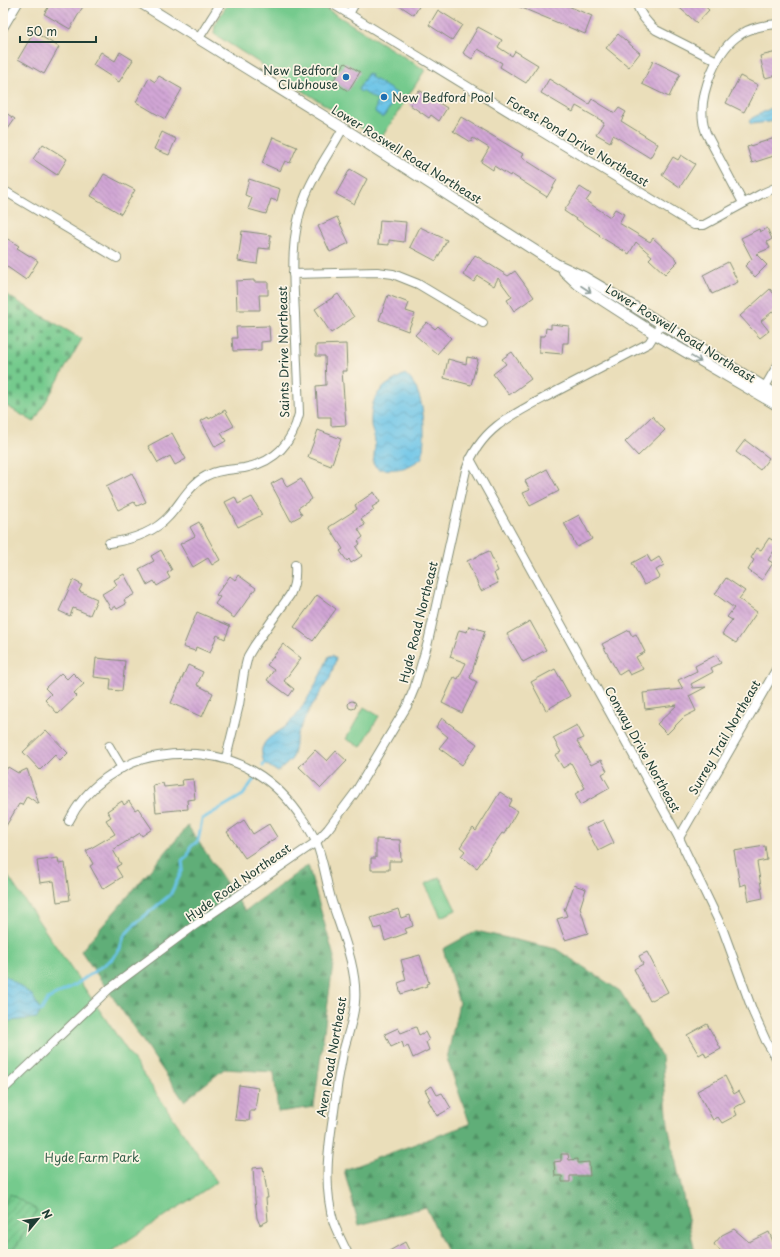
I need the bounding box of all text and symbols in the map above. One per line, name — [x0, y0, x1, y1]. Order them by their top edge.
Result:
scale bar — [20, 18, 96, 44]
text: 50 m — [26, 22, 57, 40]
place label: New Bedford Clubhouse — [263, 61, 338, 93]
marker: New Bedford Clubhouse — [341, 72, 351, 82]
place label: New Bedford Pool — [392, 88, 494, 106]
street label: Forest Pond Drive Northeast — [504, 91, 653, 191]
marker: New Bedford Pool — [379, 92, 389, 102]
street label: Lower Roswell Road Northeast — [328, 100, 486, 208]
street label: Lower Roswell Road Northeast — [602, 279, 760, 387]
street label: Saints Drive Northeast — [273, 286, 293, 418]
one-way arrow — [580, 286, 592, 294]
one-way arrow — [690, 355, 702, 363]
street label: Hyde Road Northeast — [394, 559, 442, 685]
street label: Surrey Trail Northeast — [684, 676, 764, 798]
street label: Conway Drive Northeast — [601, 683, 685, 815]
street label: Hyde Road Northeast — [182, 839, 294, 925]
street label: Aven Road Northeast — [312, 995, 350, 1119]
park label: Hyde Farm Park — [45, 1148, 139, 1166]
north arrow — [18, 1199, 58, 1239]
text: N — [38, 1206, 57, 1222]

